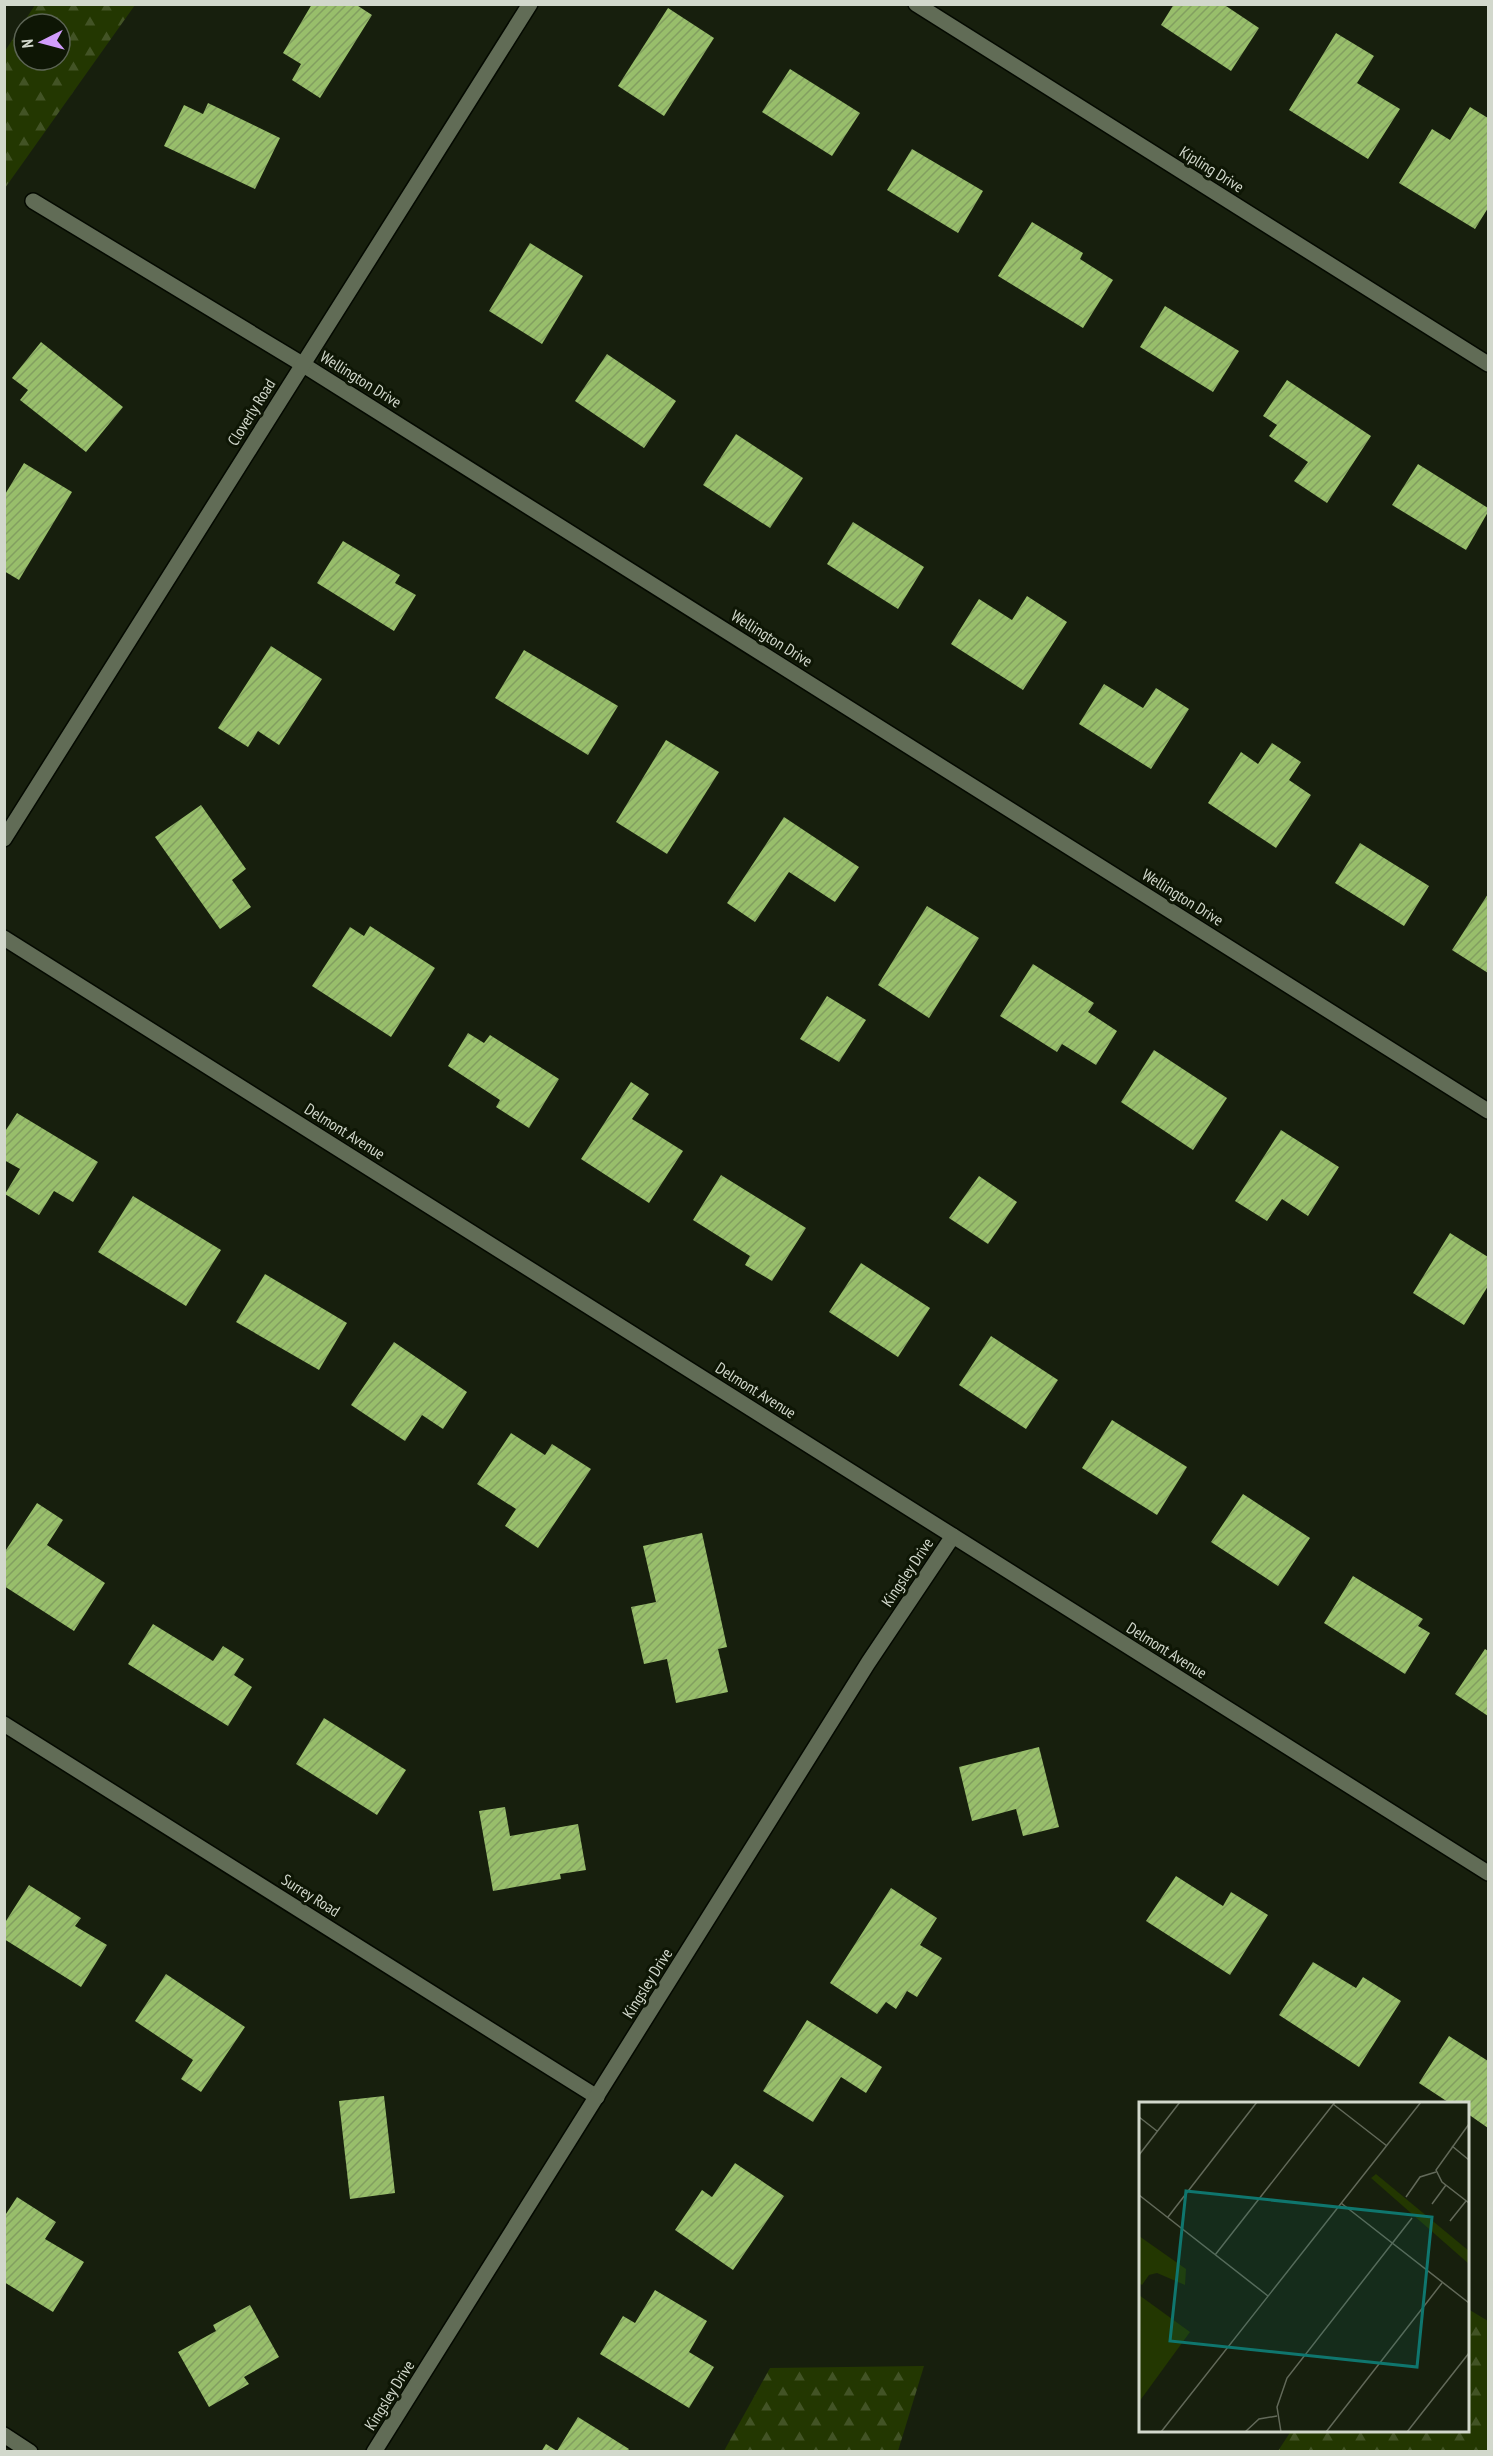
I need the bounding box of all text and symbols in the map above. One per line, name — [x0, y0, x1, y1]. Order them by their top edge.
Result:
north arrow — [12, 12, 72, 72]
text: N — [17, 38, 37, 49]
street label: Kipling Drive — [1176, 141, 1248, 197]
street label: Wellington Drive — [317, 346, 405, 412]
street label: Cloverly Road — [223, 375, 279, 449]
street label: Wellington Drive — [728, 605, 816, 671]
street label: Wellington Drive — [1139, 864, 1227, 930]
street label: Delmont Avenue — [301, 1098, 389, 1164]
street label: Delmont Avenue — [712, 1357, 800, 1423]
street label: Kingsley Drive — [877, 1534, 937, 1610]
street label: Delmont Avenue — [1123, 1617, 1211, 1683]
street label: Surrey Road — [278, 1869, 344, 1921]
street label: Kingsley Drive — [618, 1944, 676, 2022]
inset map — [1139, 2102, 1469, 2432]
street label: Kingsley Drive — [360, 2356, 418, 2434]

